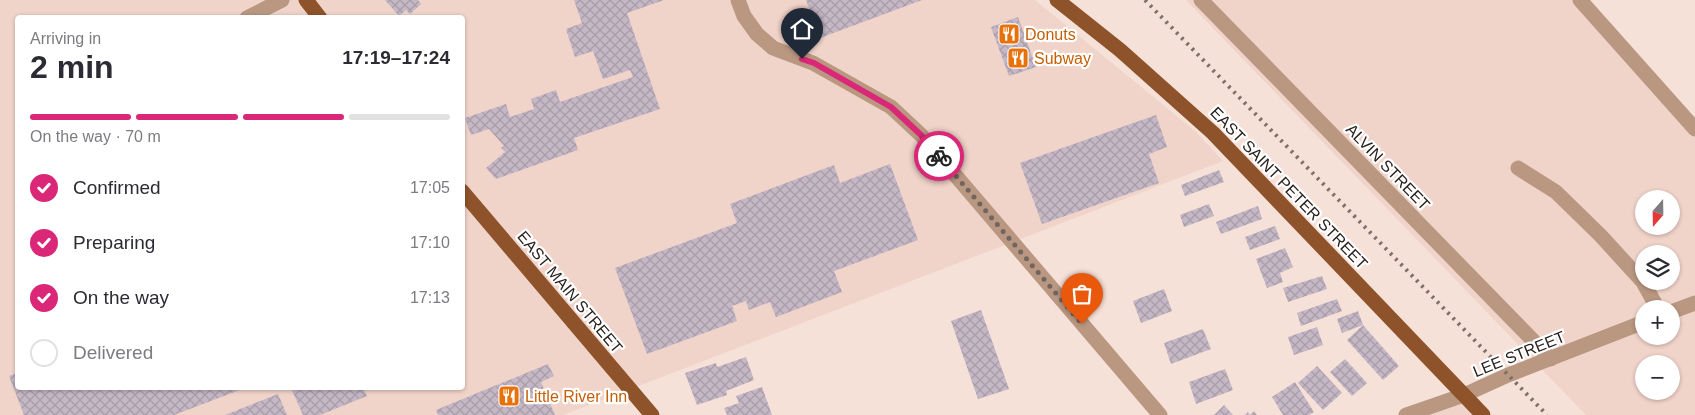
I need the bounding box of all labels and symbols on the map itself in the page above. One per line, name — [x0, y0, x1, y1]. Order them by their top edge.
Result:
pin — [781, 8, 823, 59]
restaurant icon: Donuts — [997, 22, 1021, 46]
place label: Donuts — [1025, 26, 1076, 43]
restaurant icon: Subway — [1006, 46, 1030, 70]
place label: Subway — [1034, 50, 1091, 67]
street label: EAST SAINT PETER STREET — [1207, 104, 1371, 273]
street label: ALVIN STREET — [1343, 121, 1433, 214]
courier — [914, 131, 964, 181]
north arrow — [1635, 190, 1680, 235]
street label: EAST MAIN STREET — [514, 228, 626, 356]
pin — [1061, 273, 1103, 324]
street label: LEE STREET — [1470, 328, 1568, 380]
restaurant icon: Little River Inn — [497, 384, 521, 408]
place label: Little River Inn — [525, 388, 627, 405]

